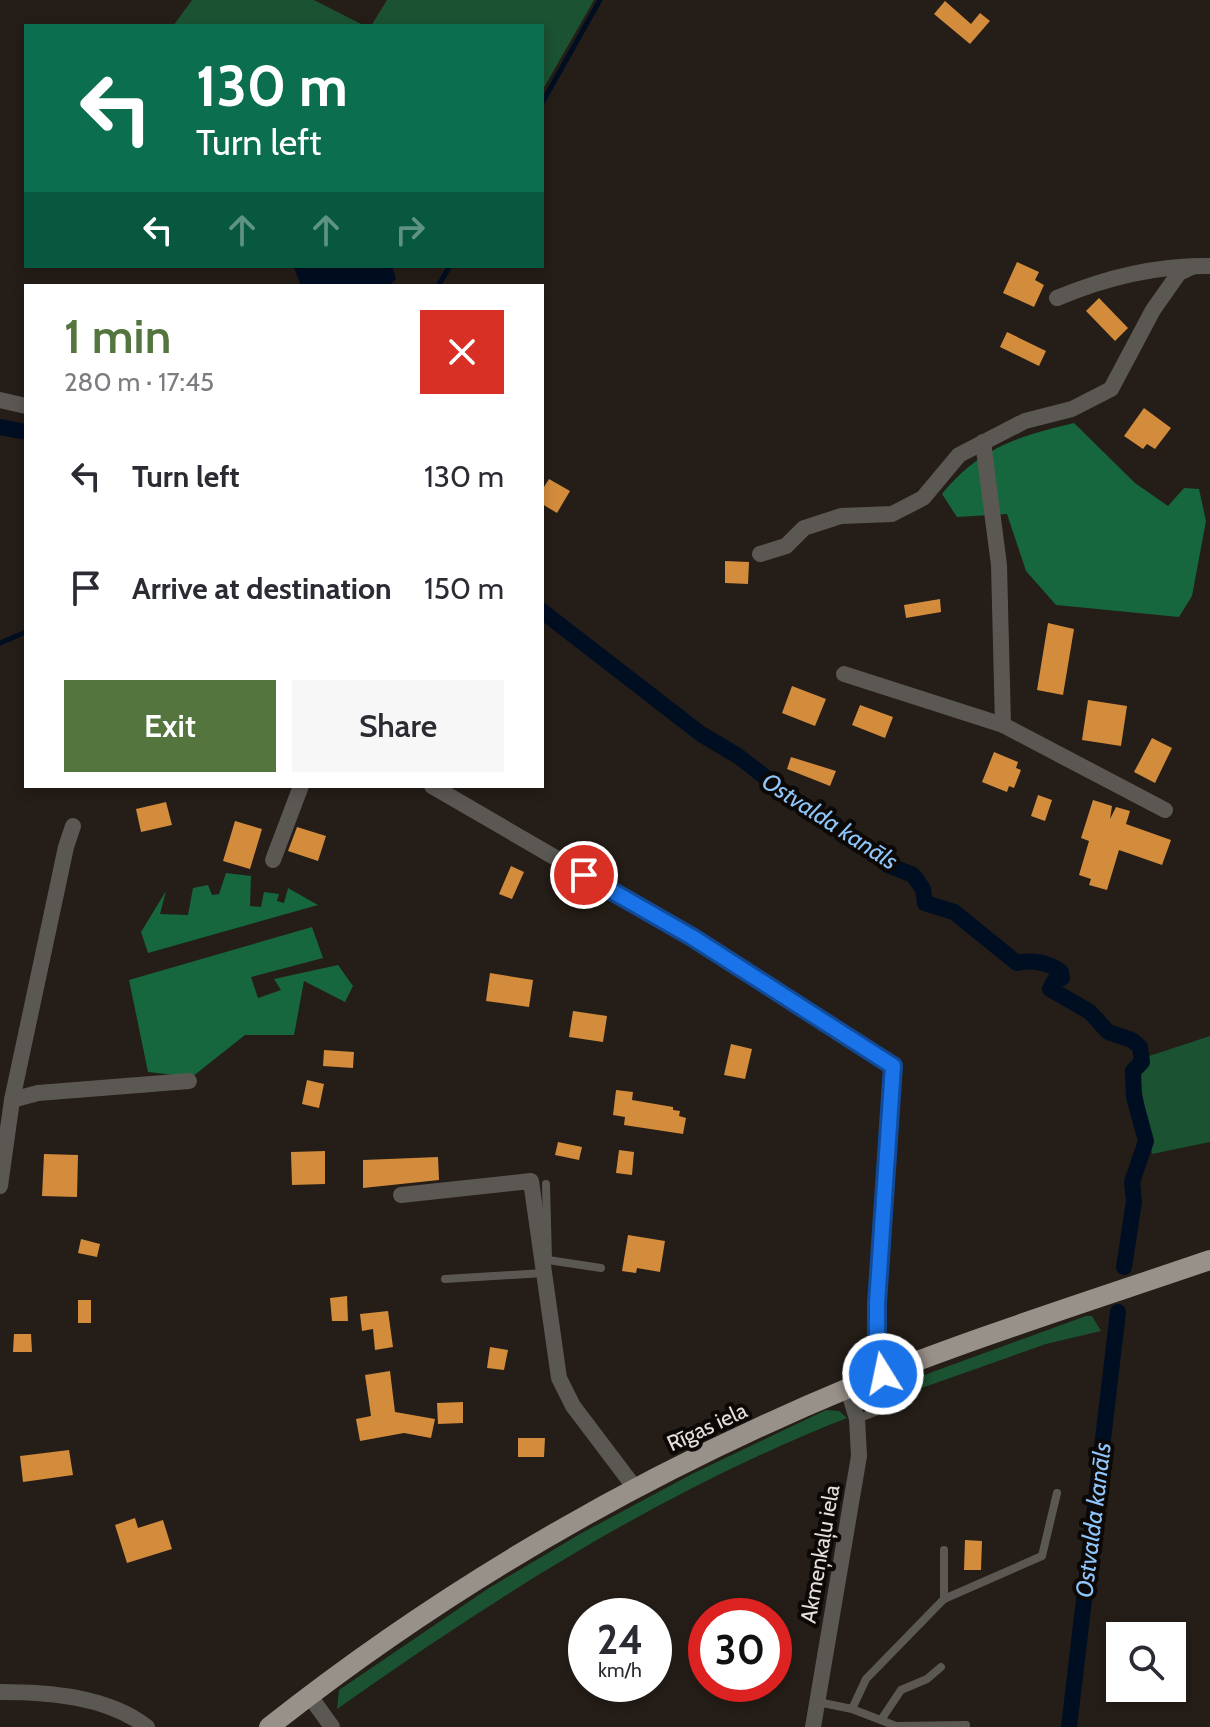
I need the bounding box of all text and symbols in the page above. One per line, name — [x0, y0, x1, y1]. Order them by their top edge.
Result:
text: 130 m — [196, 52, 348, 120]
icon: left — [64, 56, 168, 160]
text: Turn left — [196, 120, 321, 164]
icon: left — [136, 208, 180, 252]
icon: ahead — [220, 208, 264, 252]
icon: ahead — [304, 208, 348, 252]
icon: right — [388, 208, 432, 252]
text: 1 min — [64, 307, 171, 365]
button: close — [420, 310, 504, 394]
text: 280 m · 17:45 — [64, 366, 214, 398]
icon: left — [64, 454, 108, 498]
text: Turn left — [132, 458, 240, 495]
text: 130 m — [424, 458, 504, 495]
icon: arrive — [64, 566, 108, 610]
text: Arrive at destination — [132, 570, 392, 607]
text: 150 m — [424, 570, 504, 607]
button: Exit — [64, 680, 276, 772]
button: Share — [292, 680, 504, 772]
water label: Ostvalda kanāls — [757, 766, 903, 876]
pin — [550, 841, 618, 909]
icon: arrive — [562, 853, 606, 897]
position arrow — [841, 1332, 925, 1416]
street label: Rīgas iela — [663, 1397, 752, 1457]
water label: Ostvalda kanāls — [1069, 1441, 1117, 1599]
street label: Akmeņkaļu iela — [795, 1482, 847, 1625]
speed limit sign: 30 — [688, 1598, 792, 1702]
text: 24 — [597, 1615, 643, 1664]
map controls — [1106, 1622, 1186, 1702]
button: search — [1106, 1622, 1186, 1702]
text: km/h — [598, 1658, 642, 1682]

